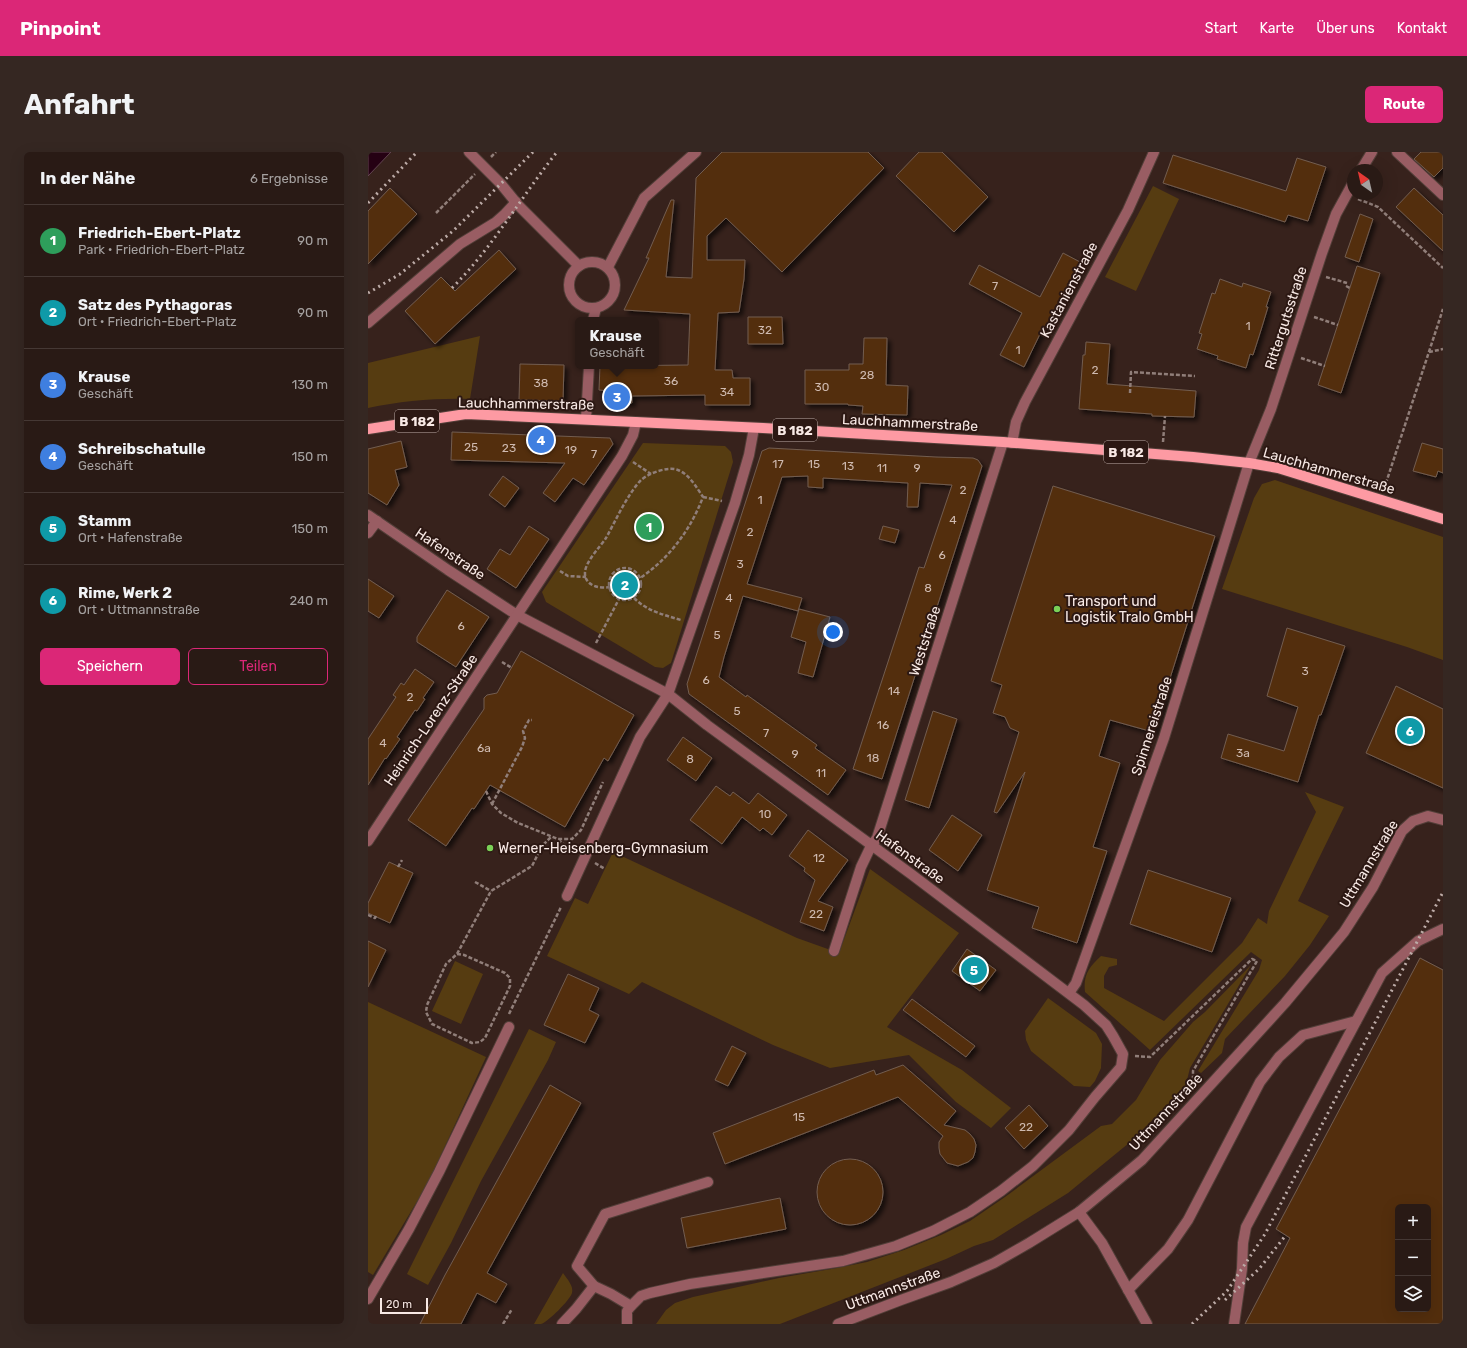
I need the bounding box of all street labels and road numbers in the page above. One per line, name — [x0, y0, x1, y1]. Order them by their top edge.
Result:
street label: Kastanienstraße — [1037, 239, 1102, 341]
street label: Rittergutsstraße — [1261, 264, 1311, 372]
street label: Lauchhammerstraße — [458, 394, 594, 414]
road number: B 182 — [395, 410, 439, 432]
street label: Lauchhammerstraße — [842, 411, 979, 435]
road number: B 182 — [773, 419, 817, 441]
road number: B 182 — [1104, 441, 1148, 463]
street label: Lauchhammerstraße — [1261, 444, 1397, 498]
street label: Hafenstraße — [412, 524, 488, 584]
street label: Weststraße — [906, 604, 944, 678]
street label: Heinrich-Lorenz-Straße — [381, 651, 482, 789]
street label: Spinnereistraße — [1128, 674, 1176, 778]
street label: Uttmannstraße — [1336, 817, 1402, 911]
street label: Hafenstraße — [872, 826, 948, 888]
street label: Uttmannstraße — [1126, 1070, 1206, 1154]
street label: Uttmannstraße — [843, 1264, 943, 1314]

